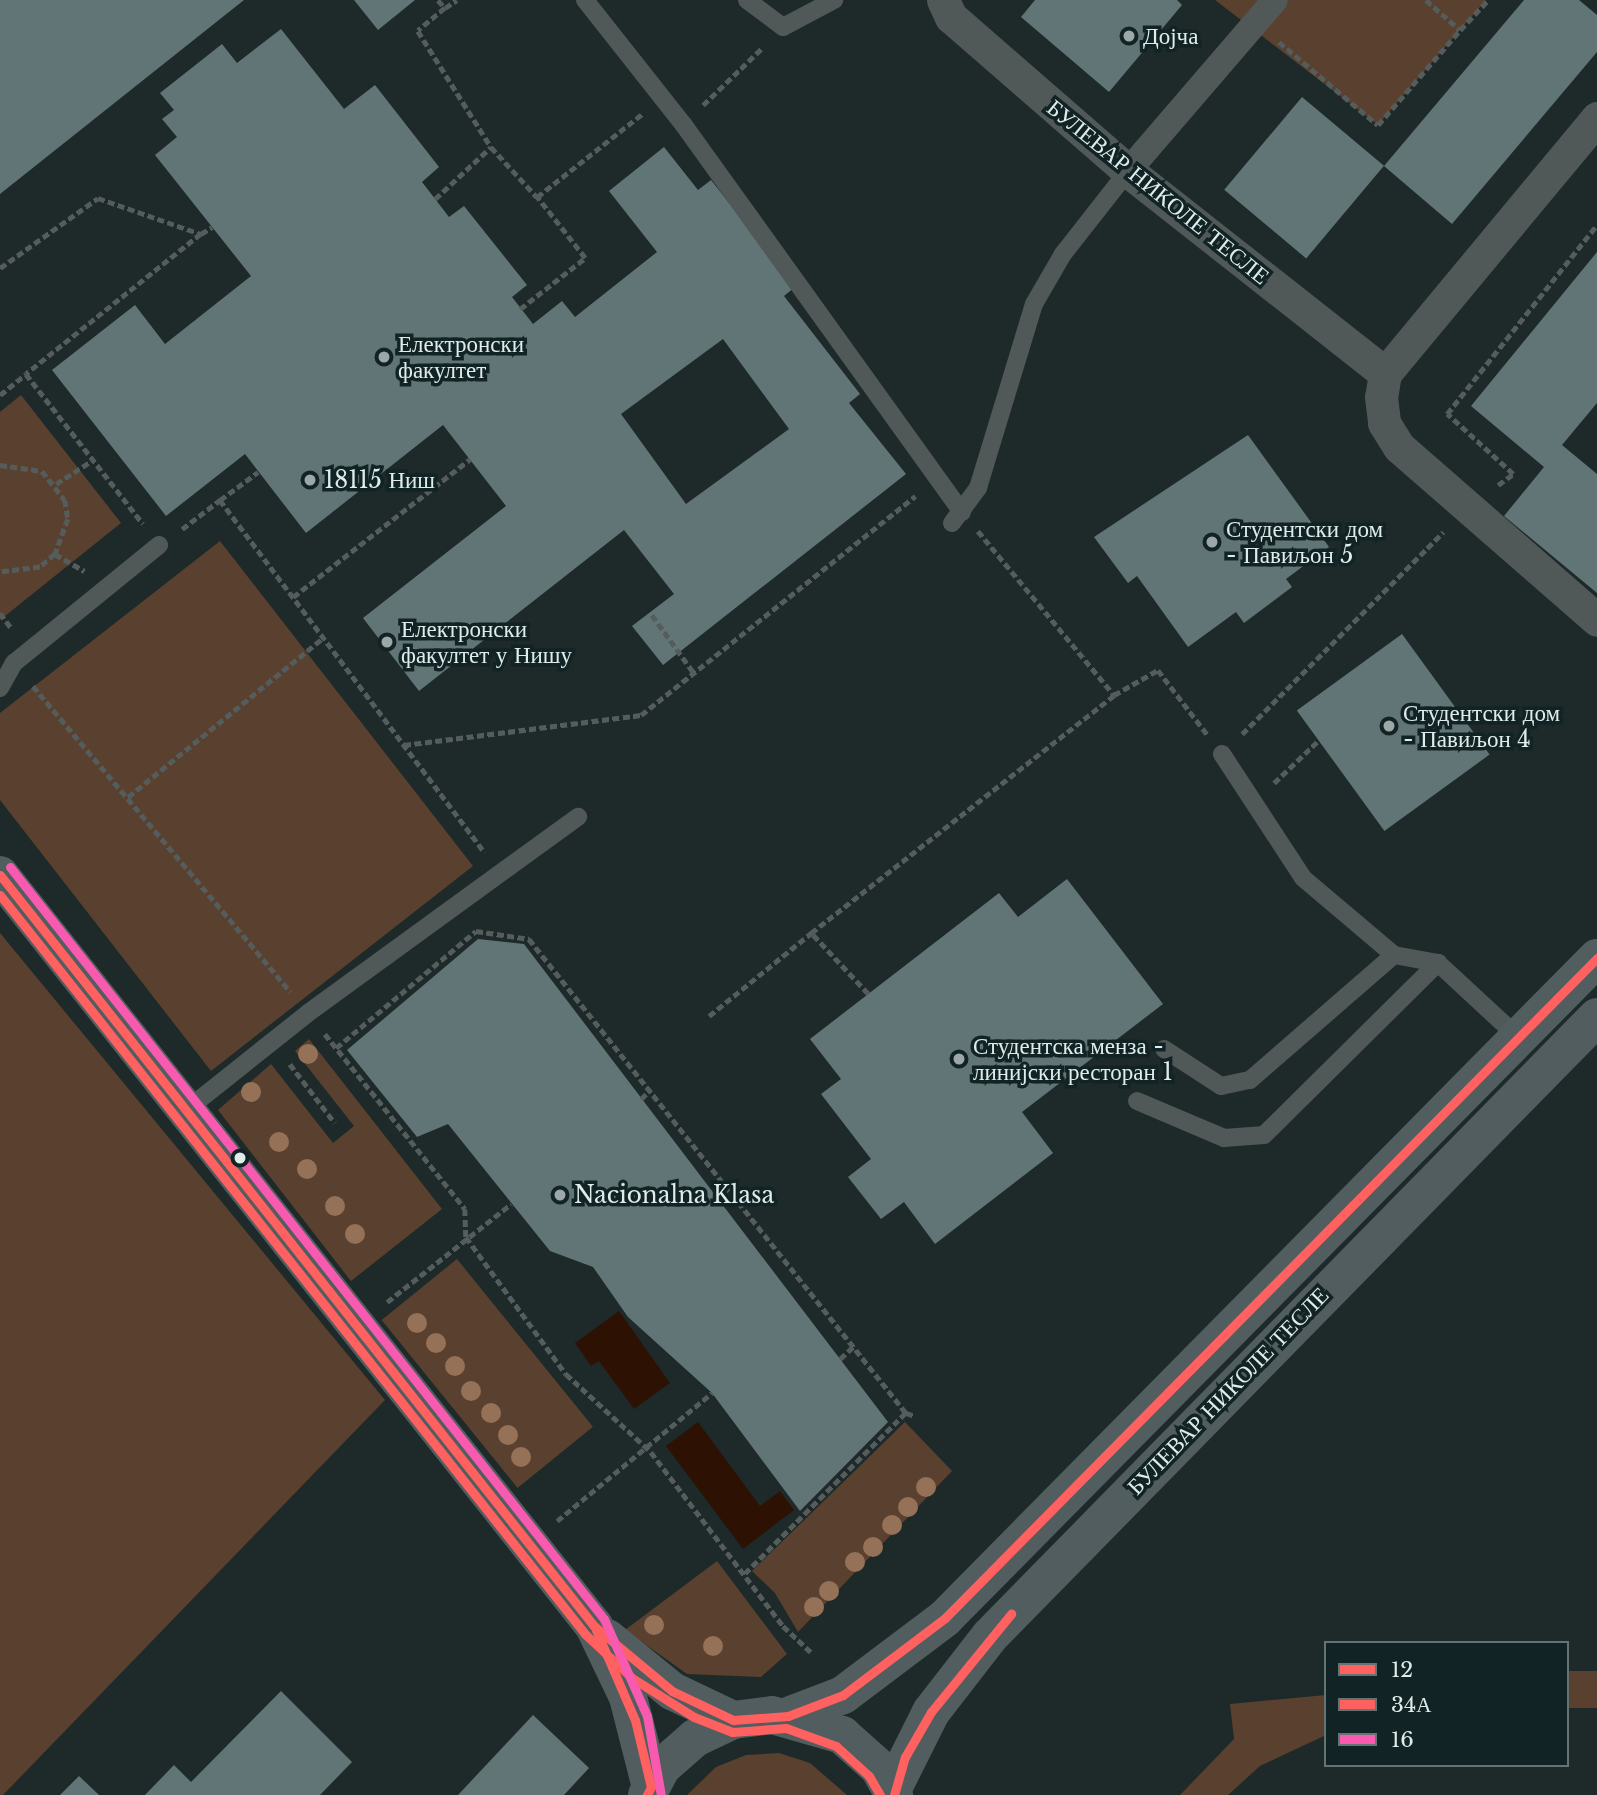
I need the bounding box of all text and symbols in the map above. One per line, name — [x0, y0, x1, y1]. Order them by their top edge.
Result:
place label: Дојча — [1143, 22, 1198, 50]
marker: Дојча — [1121, 28, 1137, 44]
street label: БУЛЕВАР НИКОЛЕ ТЕСЛЕ — [1041, 94, 1275, 290]
place label: Електронски факултет — [398, 330, 524, 384]
marker: Електронски факултет — [376, 349, 392, 365]
place label: 18115 Ниш — [324, 466, 435, 494]
marker: 18115 Ниш — [302, 472, 318, 488]
place label: Студентски дом - Павиљон 5 — [1226, 515, 1383, 569]
marker: Студентски дом - Павиљон 5 — [1204, 534, 1220, 550]
place label: Електронски факултет у Нишу — [401, 615, 572, 669]
marker: Електронски факултет у Нишу — [379, 634, 395, 650]
place label: Студентски дом - Павиљон 4 — [1403, 699, 1560, 753]
marker: Студентски дом - Павиљон 4 — [1381, 718, 1397, 734]
place label: Студентска менза - линијски ресторан 1 — [973, 1032, 1173, 1086]
marker: Студентска менза - линијски ресторан 1 — [951, 1051, 967, 1067]
unlabelled marker — [233, 1151, 247, 1165]
place label: Nacionalna Klasa — [574, 1181, 774, 1209]
marker: Nacionalna Klasa — [552, 1187, 568, 1203]
street label: БУЛЕВАР НИКОЛЕ ТЕСЛЕ — [1122, 1281, 1334, 1501]
legend — [1324, 1641, 1569, 1767]
text: 12 — [1391, 1657, 1413, 1683]
text: 34А — [1391, 1692, 1431, 1718]
text: 16 — [1391, 1727, 1414, 1753]

